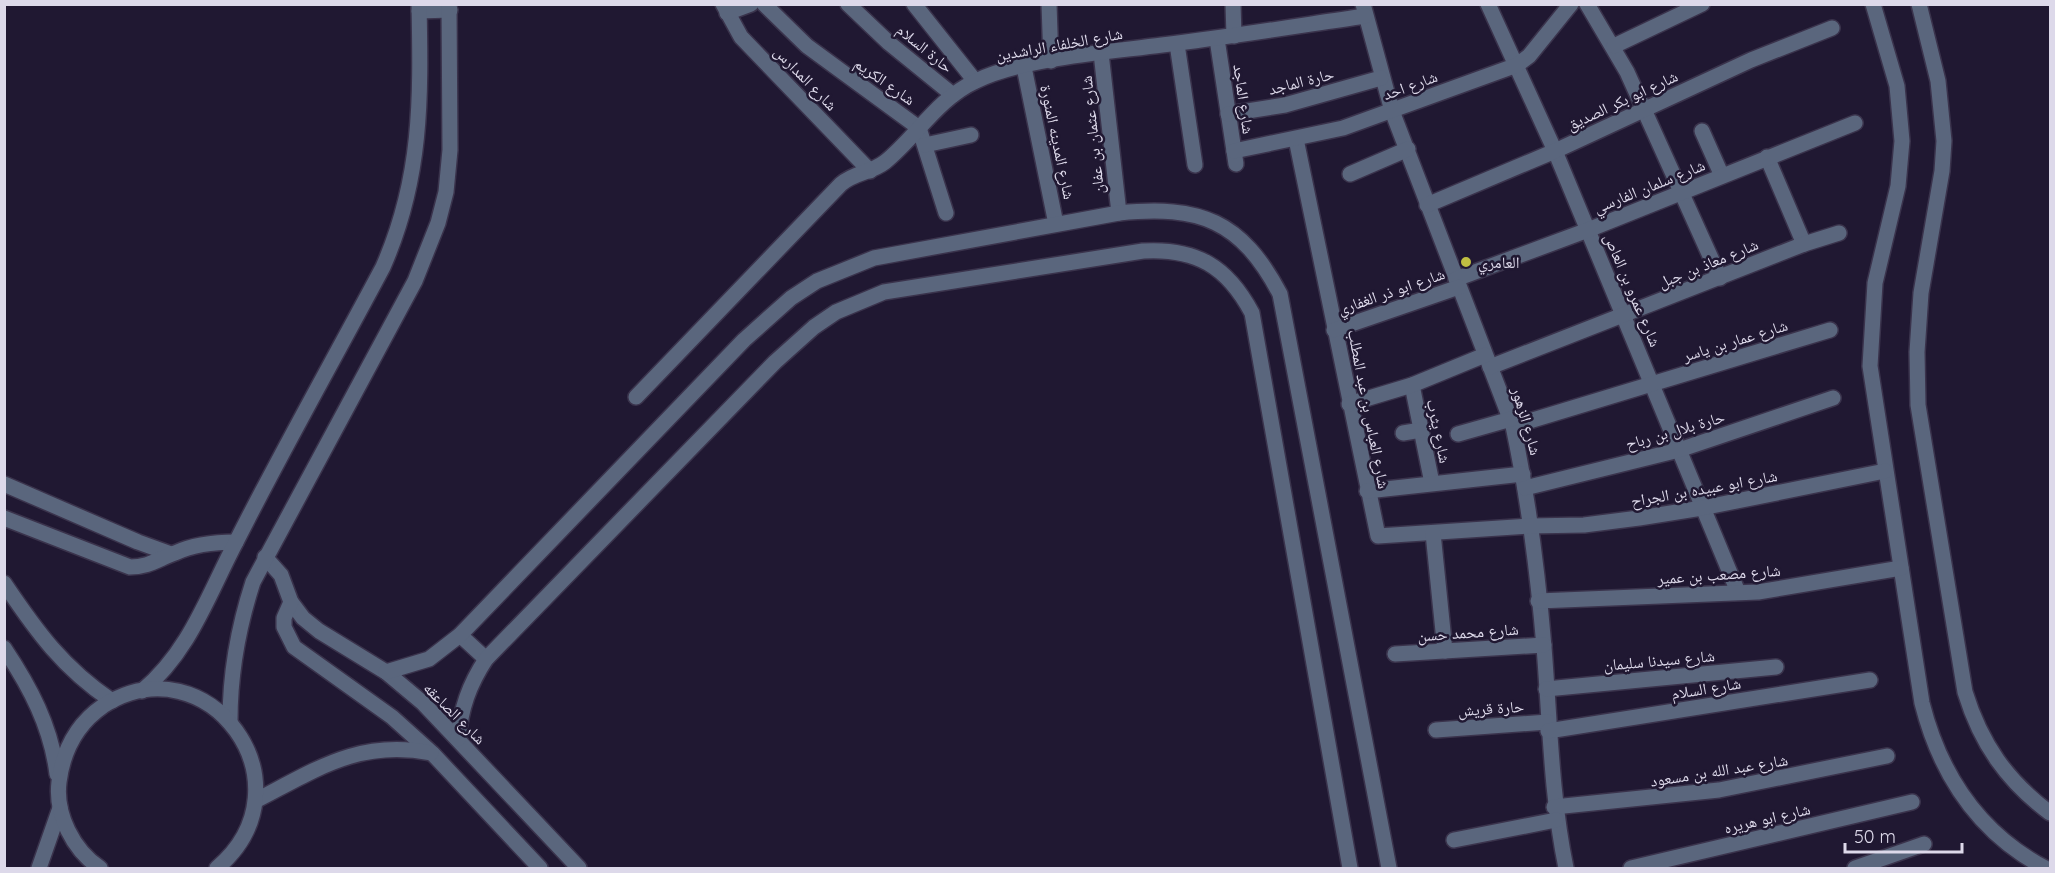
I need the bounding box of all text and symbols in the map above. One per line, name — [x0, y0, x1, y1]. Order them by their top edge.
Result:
street label: حارة السلام — [892, 19, 957, 78]
street label: شارع الخلفاء الراشدين — [994, 23, 1124, 66]
street label: شارع المدارس — [769, 41, 842, 115]
street label: شارع الكريم — [850, 53, 919, 110]
street label: شارع الماجد — [1228, 63, 1259, 135]
street label: حارة الماجد — [1266, 63, 1336, 99]
street label: شارع ابو بكر الصديق — [1563, 65, 1681, 135]
street label: شارع احد — [1380, 66, 1440, 105]
street label: شارع عثمان بن عفان — [1076, 75, 1109, 195]
street label: شارع المدينه المنورة — [1035, 83, 1080, 201]
street label: شارع سلمان الفارسي — [1590, 154, 1709, 220]
street label: شارع عمرو بن العاص — [1599, 230, 1666, 350]
street label: شارع معاذ بن جبل — [1655, 234, 1761, 293]
place label: العامري — [1478, 252, 1520, 275]
marker: العامري — [1459, 255, 1473, 269]
street label: شارع ابو ذر الغفاري — [1335, 263, 1448, 322]
street label: شارع عمار بن ياسر — [1679, 315, 1790, 367]
street label: شارع العباس بن عبد المطلب — [1343, 328, 1394, 490]
street label: شارع الزهور — [1506, 384, 1546, 458]
street label: شارع يثرب — [1421, 397, 1456, 465]
street label: حارة بلال بن رباح — [1623, 406, 1727, 455]
street label: شارع ابو عبيده بن الجراح — [1629, 465, 1779, 512]
street label: شارع مصعب بن عمير — [1656, 560, 1781, 589]
street label: شارع محمد حسن — [1417, 618, 1519, 647]
street label: شارع سيدنا سليمان — [1602, 645, 1716, 676]
street label: شارع السلام — [1670, 673, 1742, 704]
street label: شارع الصاعقه — [419, 678, 490, 749]
street label: حارة قريش — [1457, 696, 1525, 721]
street label: شارع عبد الله بن مسعود — [1649, 749, 1789, 792]
street label: شارع ابو هريره — [1722, 798, 1812, 839]
scale bar — [1845, 816, 1962, 854]
text: 50 m — [1854, 825, 1896, 848]

